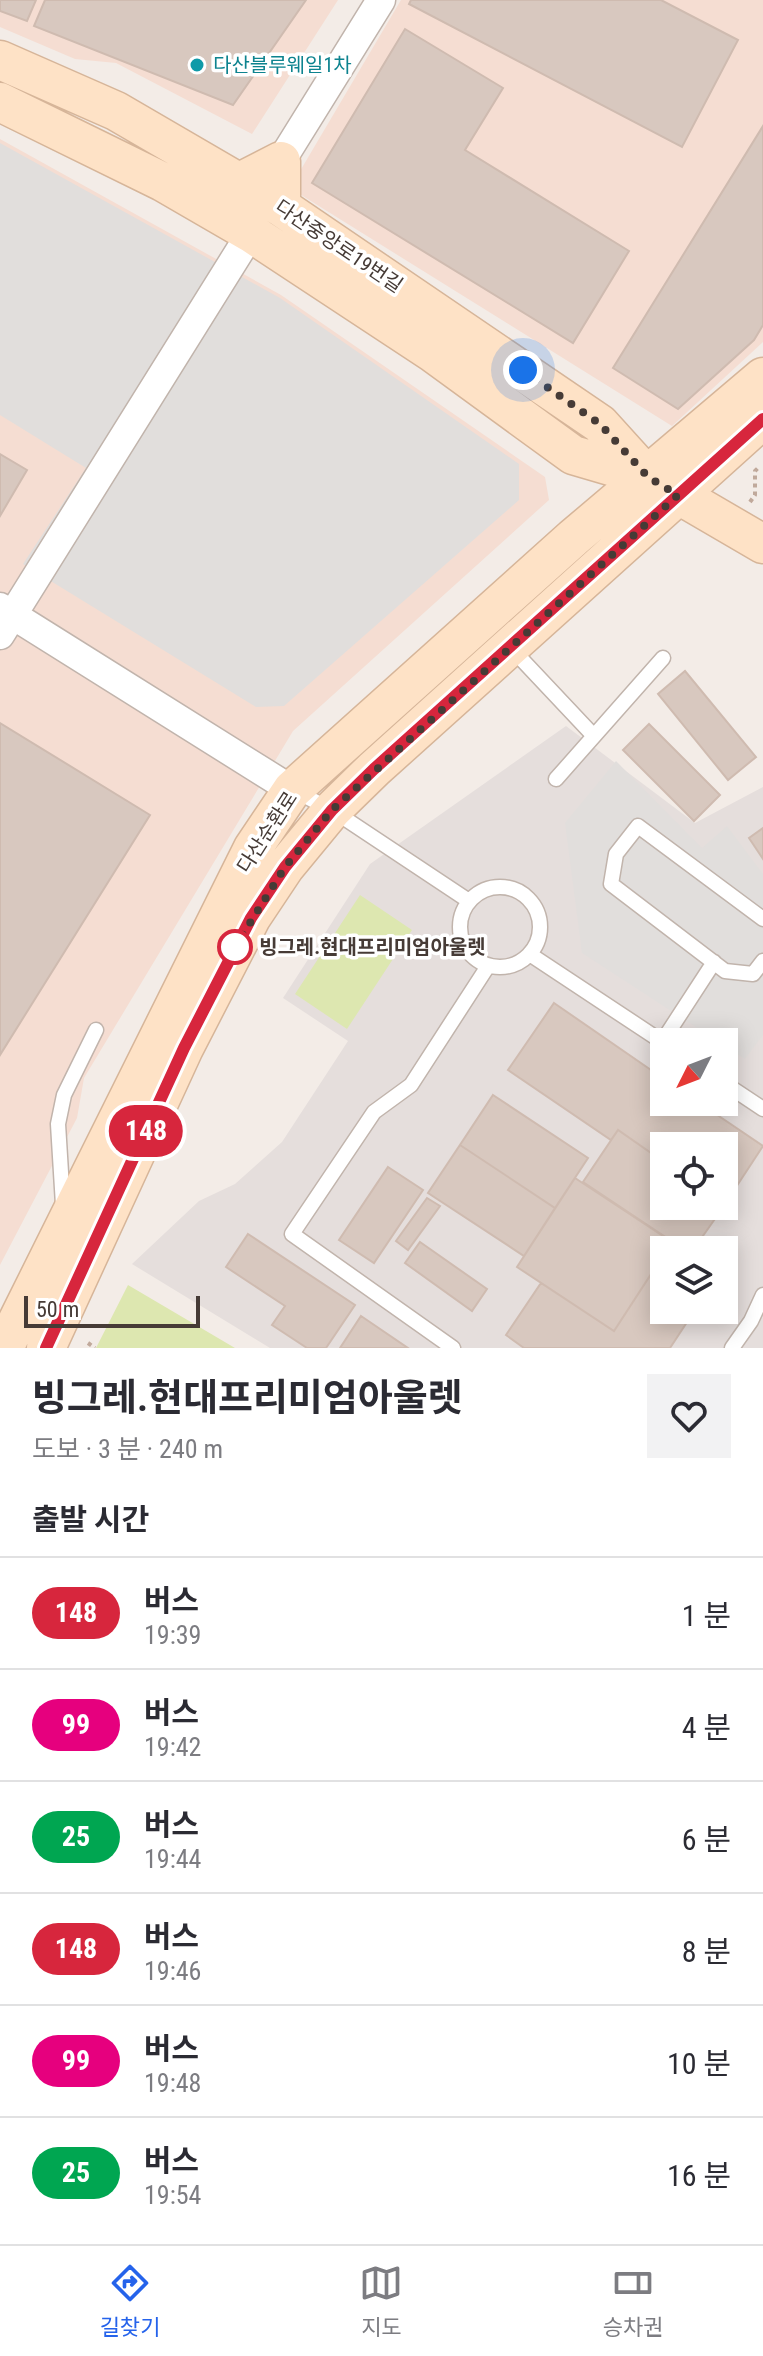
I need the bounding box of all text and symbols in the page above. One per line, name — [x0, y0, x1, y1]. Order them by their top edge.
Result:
place label: 다산블루웨일1차 — [213, 53, 352, 77]
marker: 다산블루웨일1차 — [188, 56, 206, 74]
street label: 다산중앙로19번길 — [271, 195, 407, 297]
your location — [503, 350, 543, 390]
street label: 다산순환로 — [232, 787, 302, 877]
marker: 빙그레.현대프리미엄아울렛 — [218, 930, 252, 964]
place label: 빙그레.현대프리미엄아울렛 — [259, 935, 486, 959]
north arrow — [650, 1028, 738, 1116]
map controls — [650, 1028, 738, 1324]
line badge: 148 — [100, 1105, 192, 1157]
text: 148 — [125, 1114, 167, 1147]
button: locate — [650, 1132, 738, 1220]
button: layers — [650, 1236, 738, 1324]
scale bar — [24, 1292, 200, 1328]
text: 50 m — [36, 1297, 79, 1322]
button: heart — [647, 1374, 731, 1458]
text: 빙그레.현대프리미엄아울렛 — [32, 1376, 463, 1420]
text: 도보 · 3 분 · 240 m — [32, 1434, 223, 1464]
text: 출발 시간 — [32, 1502, 149, 1537]
text: 버스 — [144, 1583, 199, 1618]
text: 148 — [55, 1596, 97, 1629]
text: 1 분 — [682, 1598, 731, 1633]
text: 19:39 — [144, 1620, 201, 1650]
text: 버스 — [144, 1695, 199, 1730]
text: 99 — [62, 1708, 90, 1741]
text: 4 분 — [682, 1710, 731, 1745]
text: 19:42 — [144, 1732, 201, 1762]
text: 버스 — [144, 1807, 199, 1842]
text: 25 — [62, 1820, 90, 1853]
text: 6 분 — [682, 1822, 731, 1857]
text: 19:44 — [144, 1844, 201, 1874]
text: 버스 — [144, 1919, 199, 1954]
text: 148 — [55, 1932, 97, 1965]
text: 8 분 — [682, 1934, 731, 1969]
text: 19:46 — [144, 1956, 201, 1986]
text: 버스 — [144, 2031, 199, 2066]
text: 99 — [62, 2044, 90, 2077]
text: 10 분 — [667, 2046, 731, 2081]
text: 19:48 — [144, 2068, 201, 2098]
text: 버스 — [144, 2143, 199, 2178]
text: 25 — [62, 2156, 90, 2189]
text: 16 분 — [667, 2158, 731, 2193]
text: 19:54 — [144, 2180, 201, 2210]
tab: 길찾기 — [100, 2261, 160, 2341]
tab: 지도 — [359, 2261, 403, 2341]
tab: 승차권 — [603, 2261, 663, 2341]

